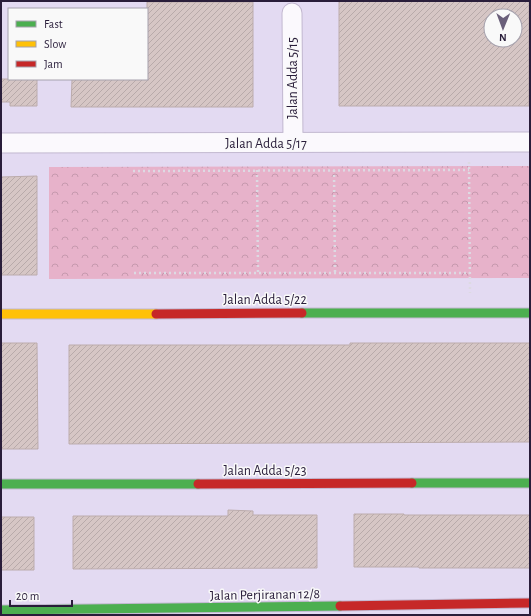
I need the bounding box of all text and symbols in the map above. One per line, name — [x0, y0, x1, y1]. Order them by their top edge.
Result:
legend — [8, 8, 148, 80]
north arrow — [483, 8, 523, 48]
text: Fast — [44, 18, 63, 30]
text: N — [499, 32, 507, 43]
street label: Jalan Adda 5/15 — [286, 37, 300, 119]
text: Slow — [44, 38, 66, 50]
text: Jam — [44, 58, 63, 70]
street label: Jalan Adda 5/17 — [225, 137, 307, 151]
street label: Jalan Adda 5/22 — [223, 293, 307, 307]
street label: Jalan Adda 5/23 — [224, 464, 307, 478]
scale bar — [10, 582, 72, 608]
street label: Jalan Perjiranan 12/8 — [210, 587, 320, 603]
text: 20 m — [16, 590, 39, 602]

